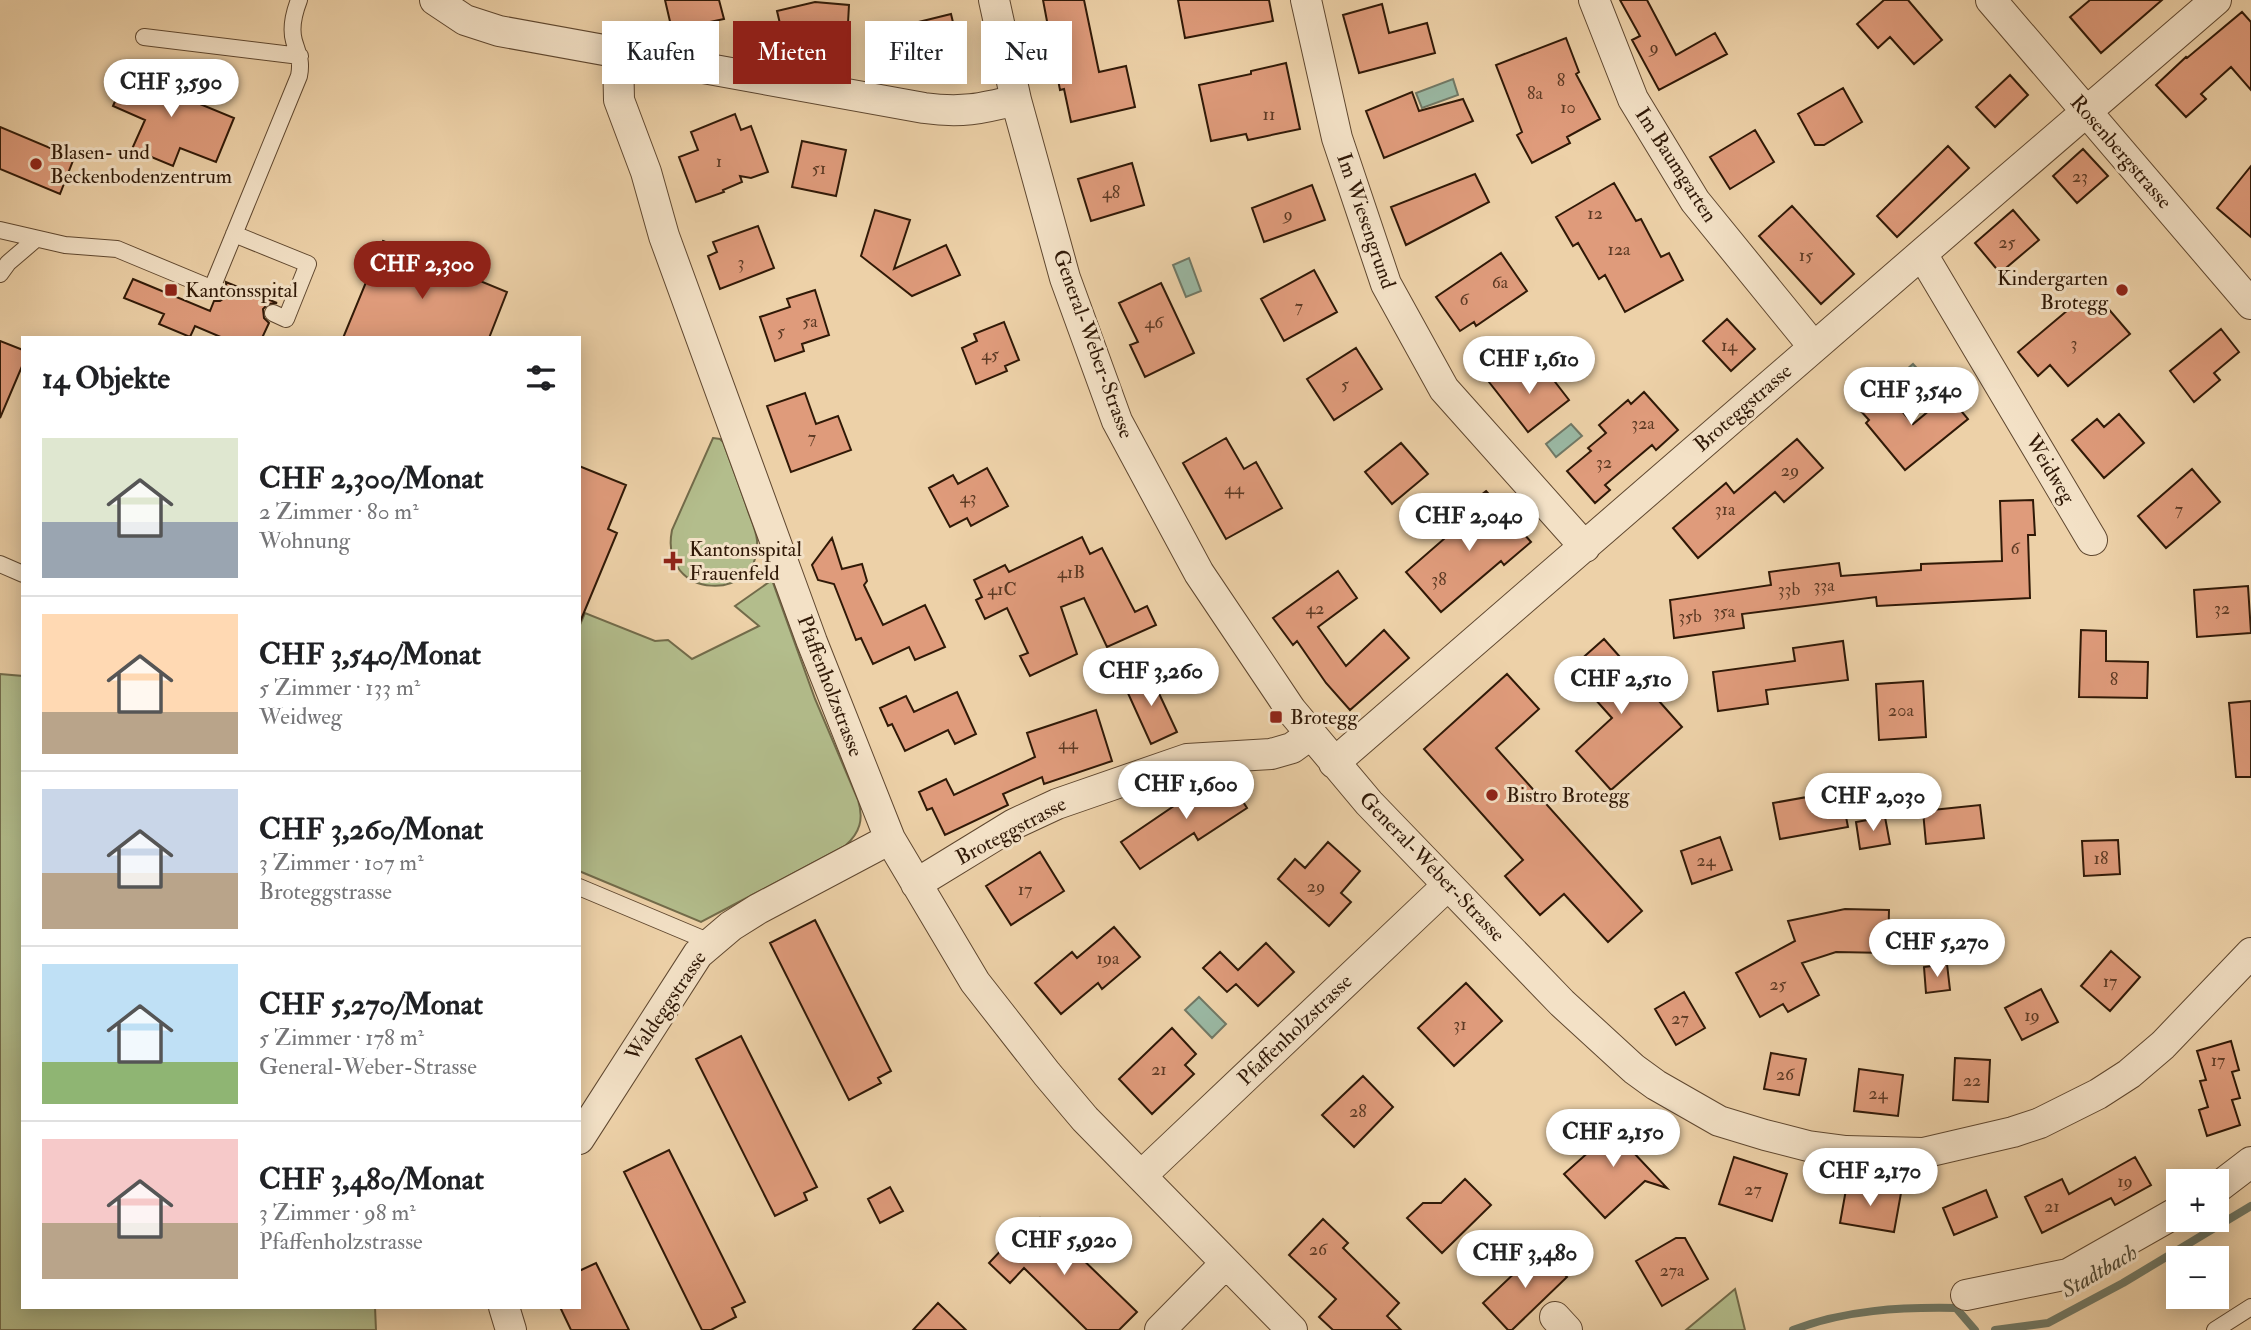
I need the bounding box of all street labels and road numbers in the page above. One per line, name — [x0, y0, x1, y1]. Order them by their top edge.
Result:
street label: Rosenbergstrasse — [2064, 89, 2178, 215]
street label: Im Baumgarten — [1629, 102, 1723, 228]
street label: Im Wiesengrund — [1330, 150, 1402, 293]
street label: General-Weber-Strasse — [1046, 246, 1140, 442]
street label: Broteggstrasse — [1688, 358, 1798, 458]
street label: Weidweg — [2018, 429, 2081, 509]
street label: Pfaffenholzstrasse — [791, 611, 869, 761]
street label: General-Weber-Strasse — [1353, 786, 1511, 948]
street label: Broteggstrasse — [951, 790, 1071, 871]
street label: Waldeggstrasse — [619, 946, 713, 1067]
street label: Pfaffenholzstrasse — [1232, 968, 1358, 1092]

